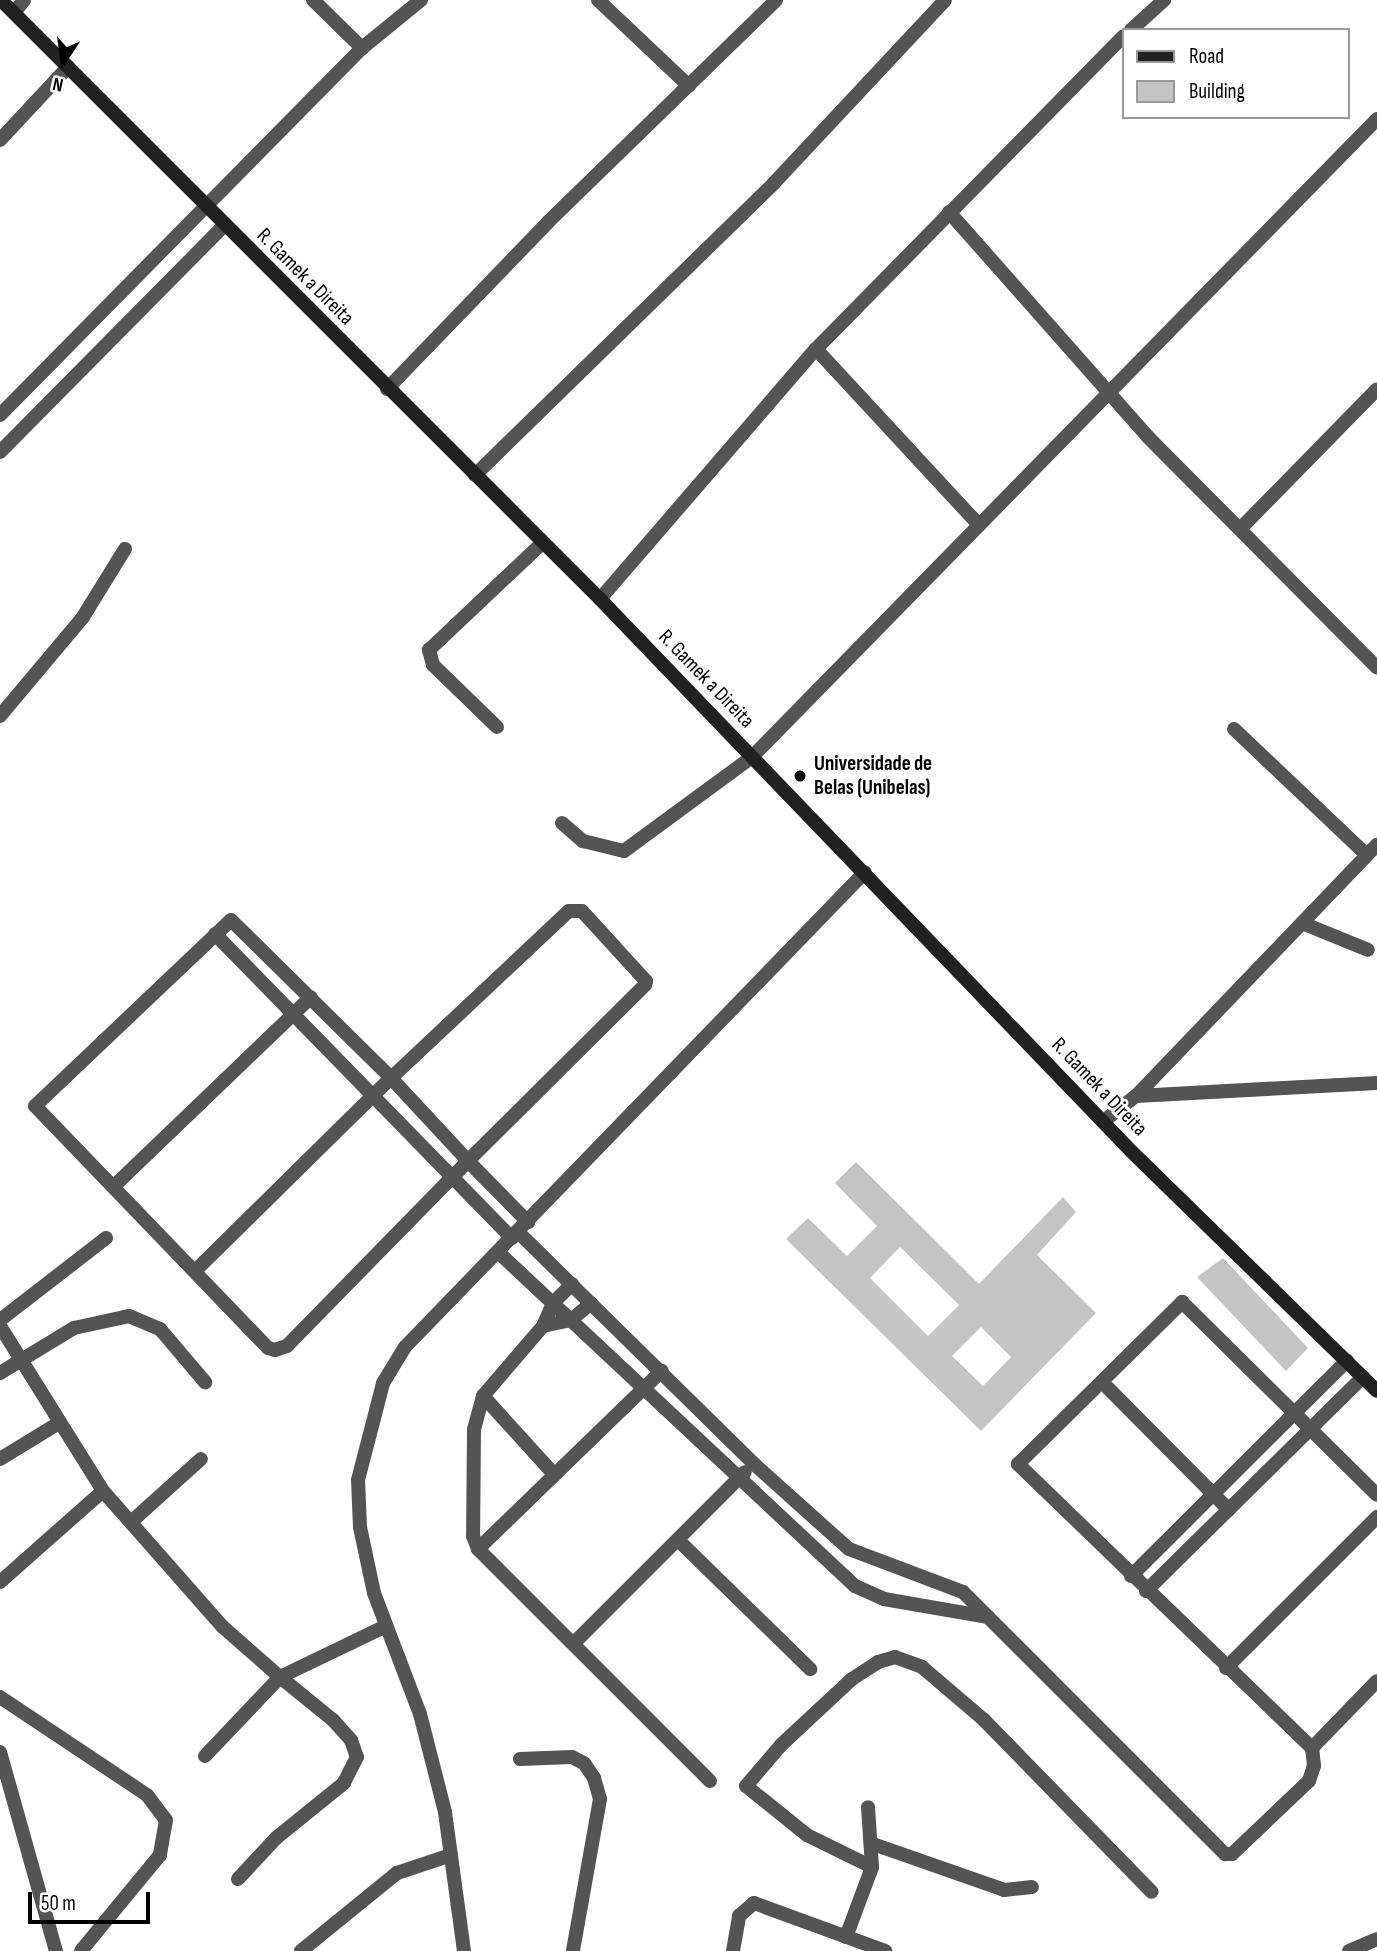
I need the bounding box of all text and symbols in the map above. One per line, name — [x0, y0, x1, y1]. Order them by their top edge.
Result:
north arrow — [28, 28, 98, 98]
legend — [1122, 28, 1349, 119]
text: Road — [1189, 44, 1224, 69]
text: N — [51, 72, 66, 96]
text: Building — [1189, 79, 1245, 104]
street label: R. Gamek a Direita — [251, 223, 359, 331]
street label: R. Gamek a Direita — [653, 625, 759, 733]
place label: Universidade de Belas (Unibelas) — [814, 751, 932, 801]
marker: Universidade de Belas (Unibelas) — [792, 768, 808, 784]
street label: R. Gamek a Direita — [1046, 1033, 1152, 1141]
scale bar — [32, 1878, 154, 1922]
text: 50 m — [41, 1891, 76, 1916]

